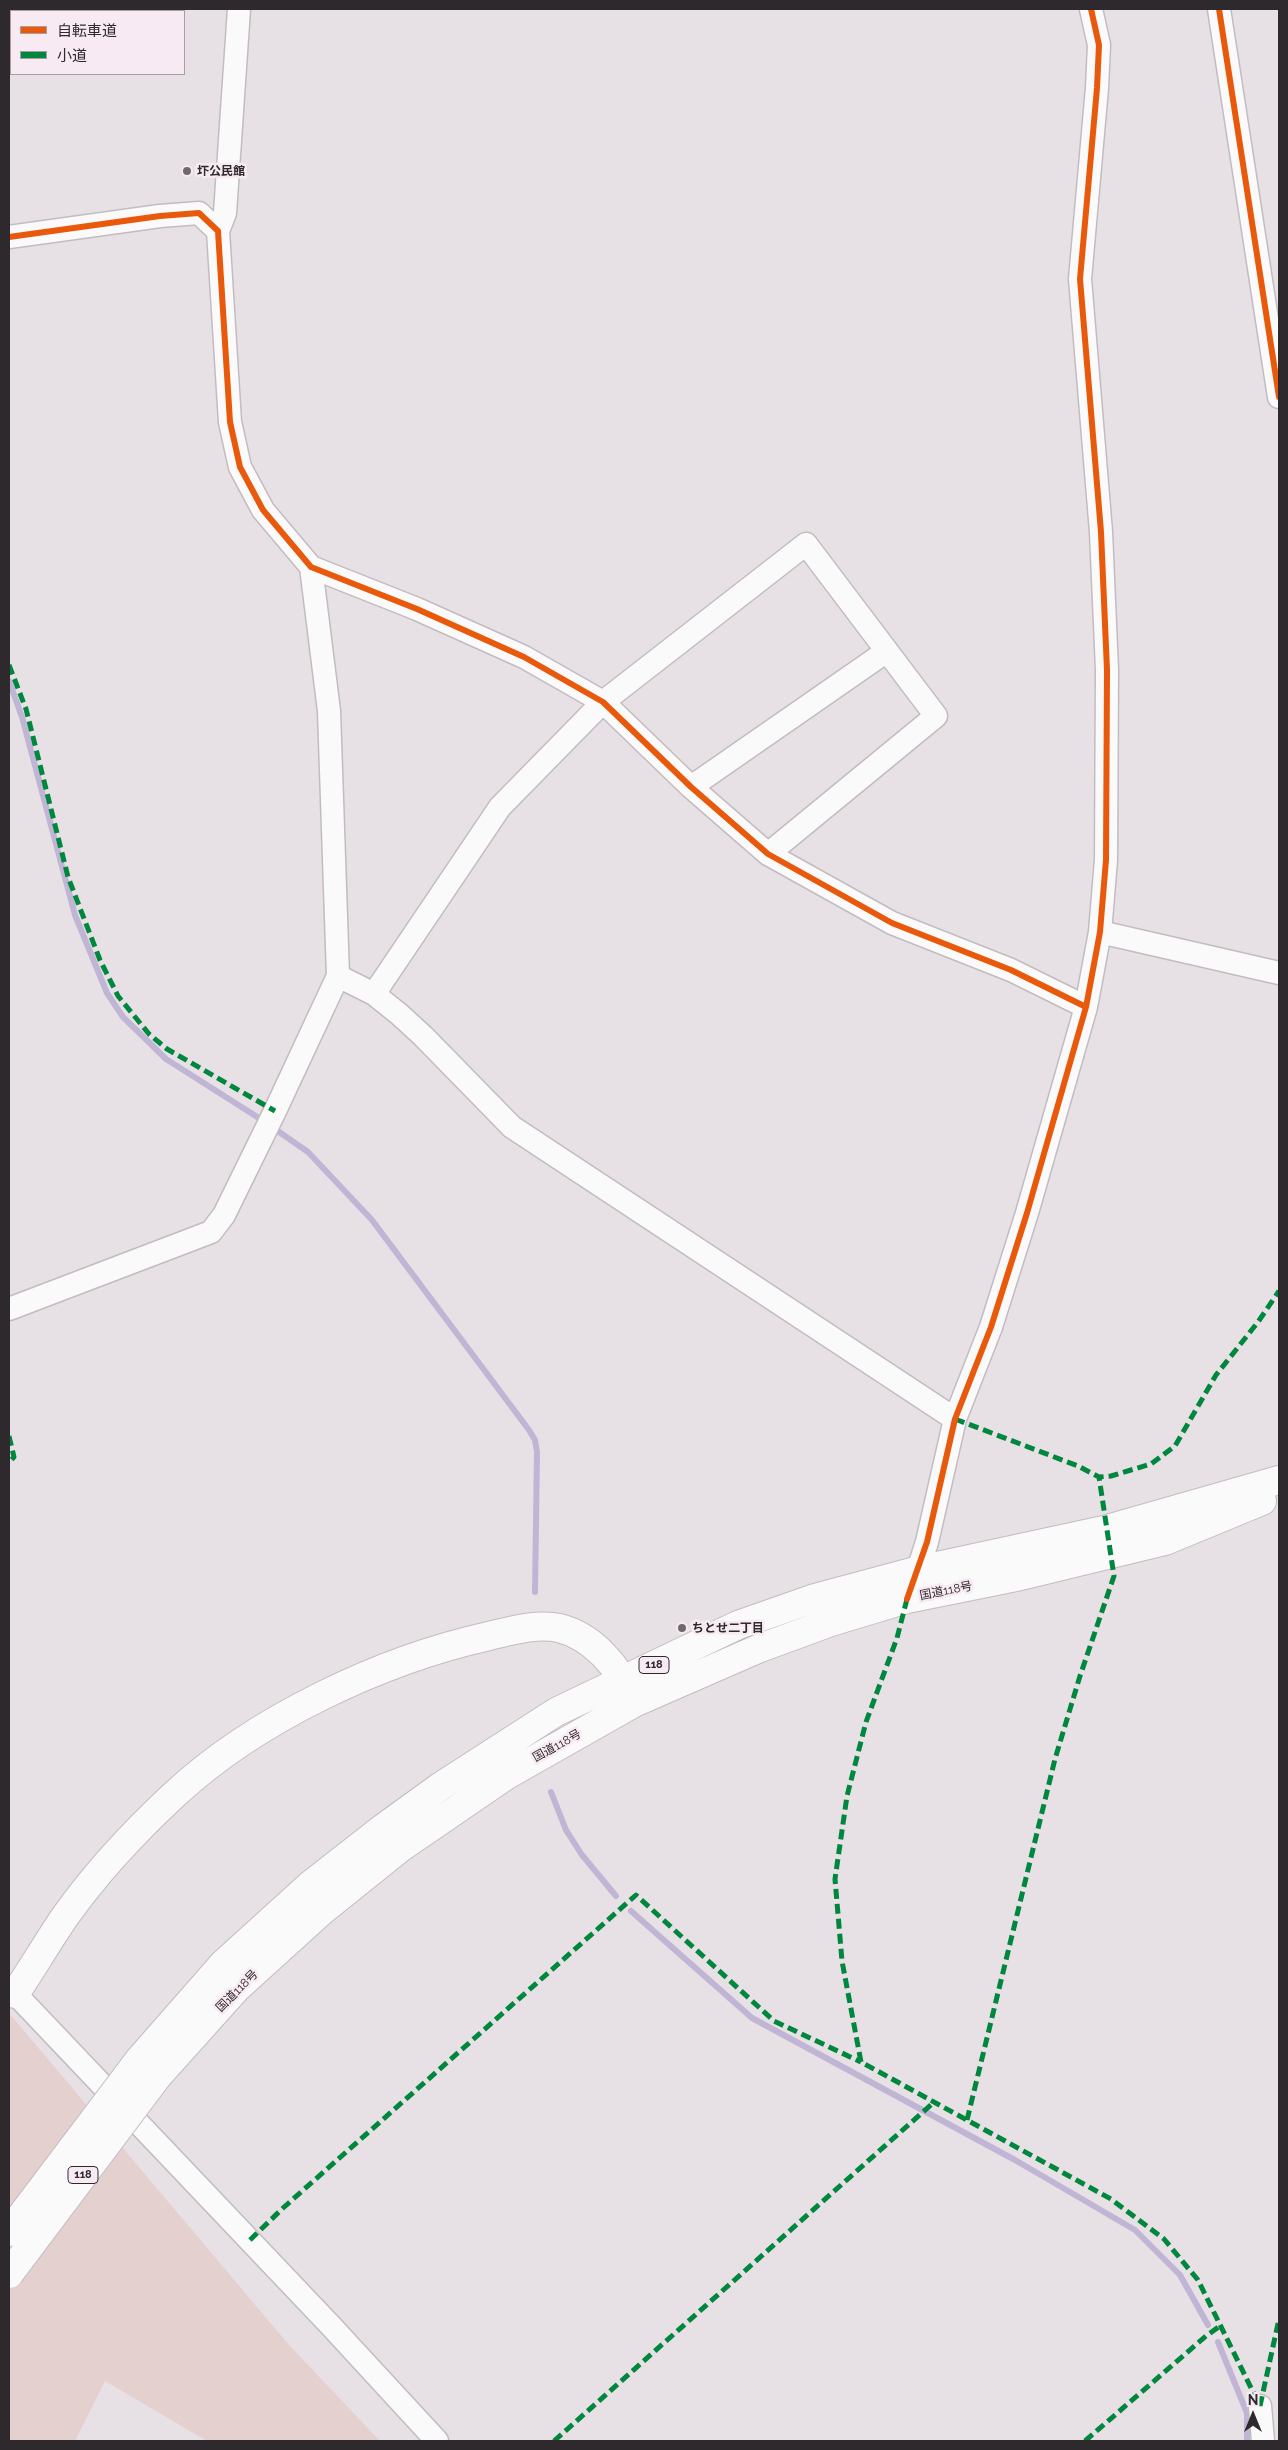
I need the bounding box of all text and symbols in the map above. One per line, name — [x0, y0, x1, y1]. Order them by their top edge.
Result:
legend — [10, 10, 185, 75]
text: 自転車道 — [57, 22, 117, 40]
text: 小道 — [57, 47, 87, 65]
place label: 圷公民館 — [197, 164, 245, 178]
marker: 圷公民館 — [181, 165, 193, 177]
street label: 国道118号 — [918, 1579, 974, 1603]
place label: ちとせ二丁目 — [692, 1621, 764, 1635]
marker: ちとせ二丁目 — [676, 1622, 688, 1634]
road number: 118 — [639, 1656, 669, 1674]
street label: 国道118号 — [530, 1727, 584, 1765]
street label: 国道118号 — [213, 1967, 261, 2015]
road number: 118 — [68, 2166, 98, 2184]
north arrow — [1228, 2390, 1278, 2440]
text: N — [1248, 2392, 1258, 2408]

